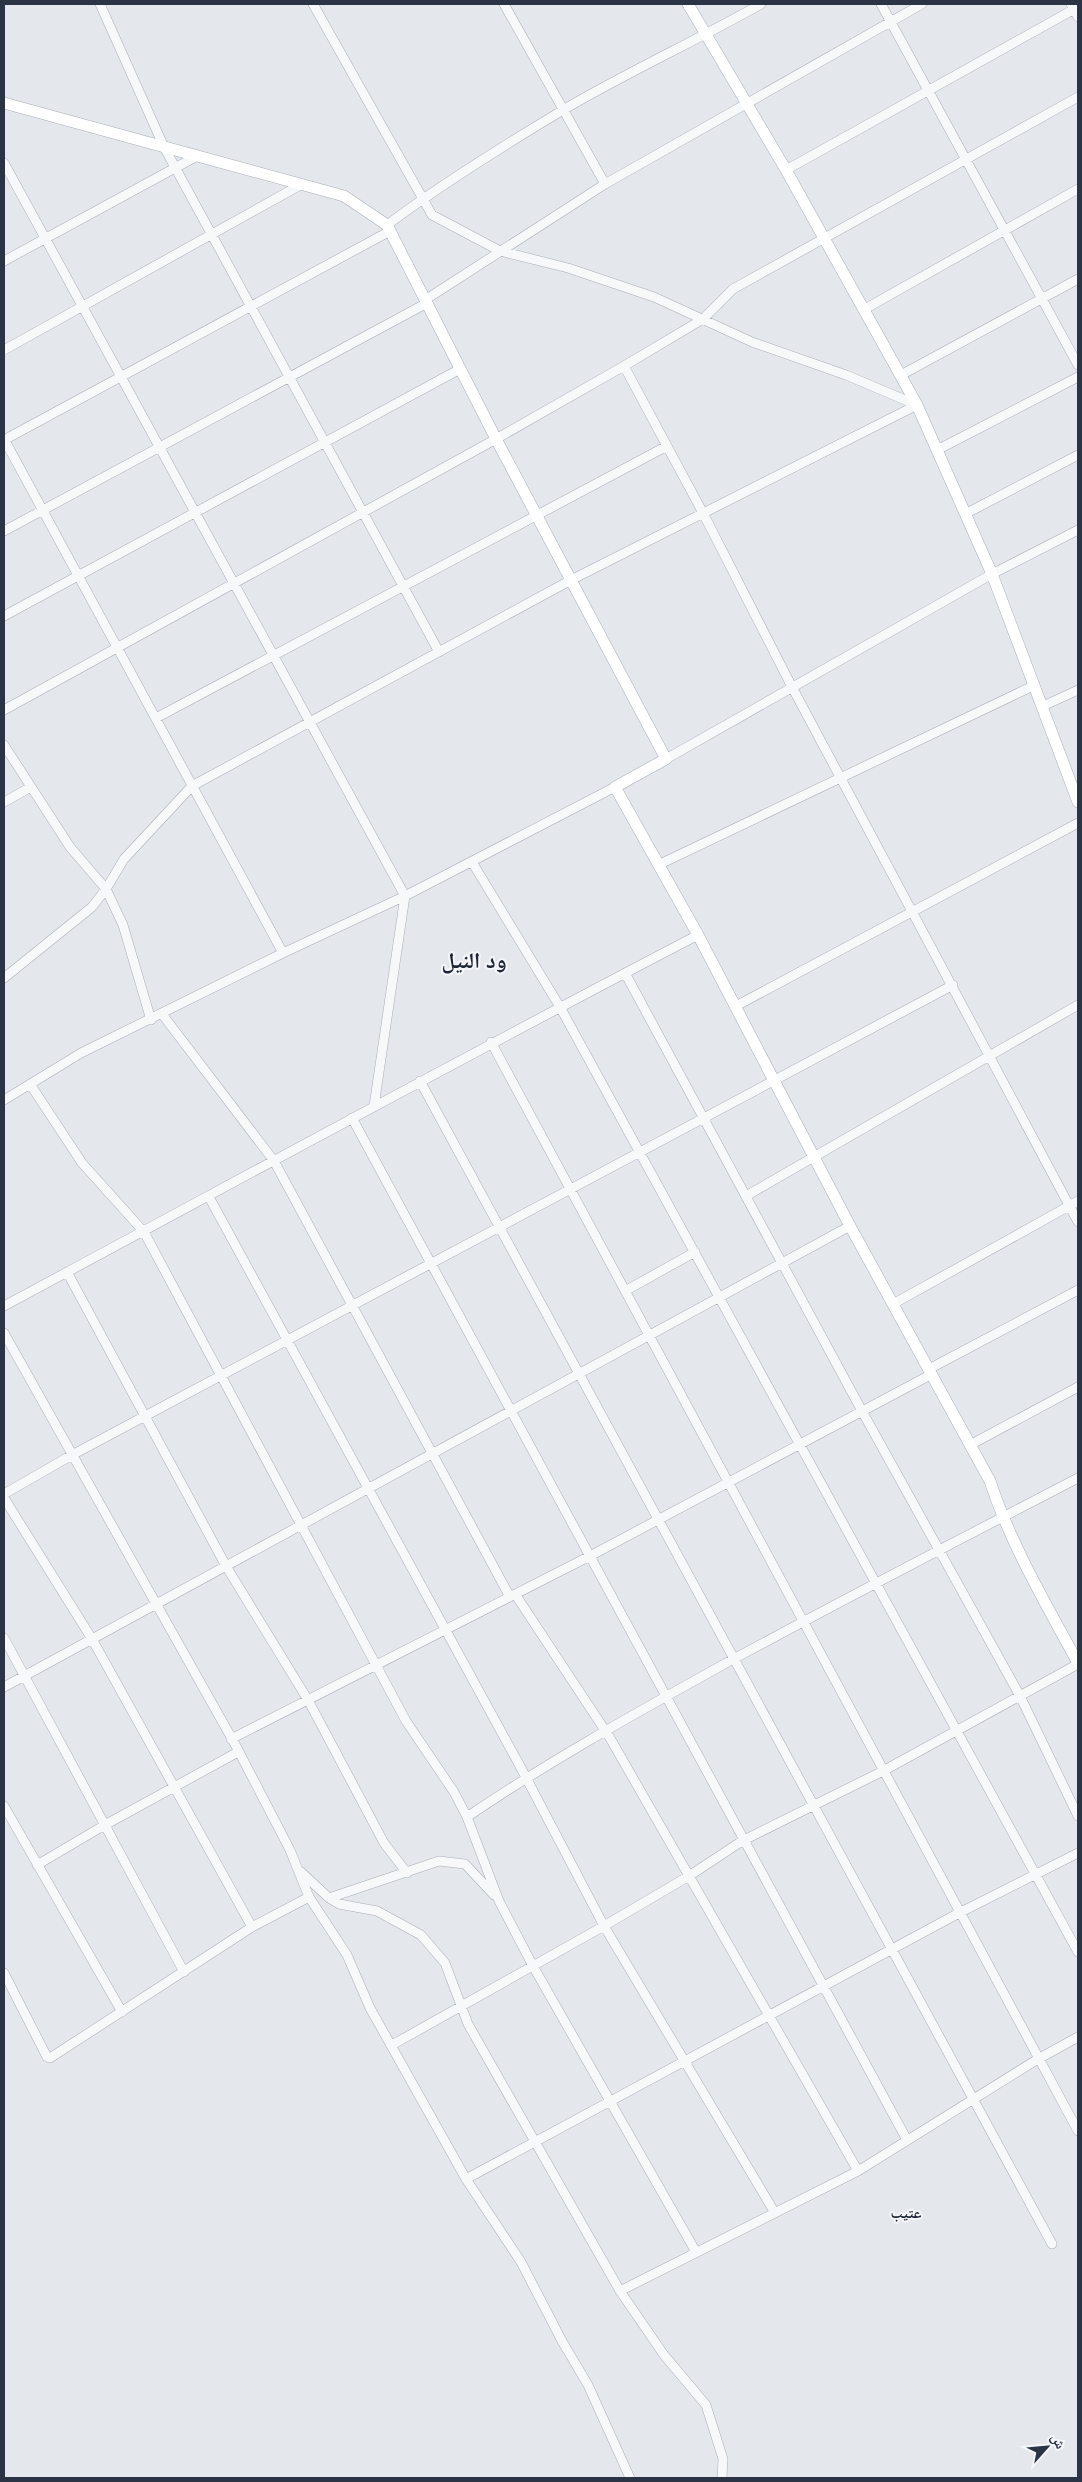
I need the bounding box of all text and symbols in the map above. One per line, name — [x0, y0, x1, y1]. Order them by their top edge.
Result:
district label: ود النيل — [441, 944, 507, 974]
district label: عتيب — [891, 2202, 922, 2222]
north arrow — [1022, 2422, 1072, 2472]
text: ش — [1047, 2430, 1071, 2452]

